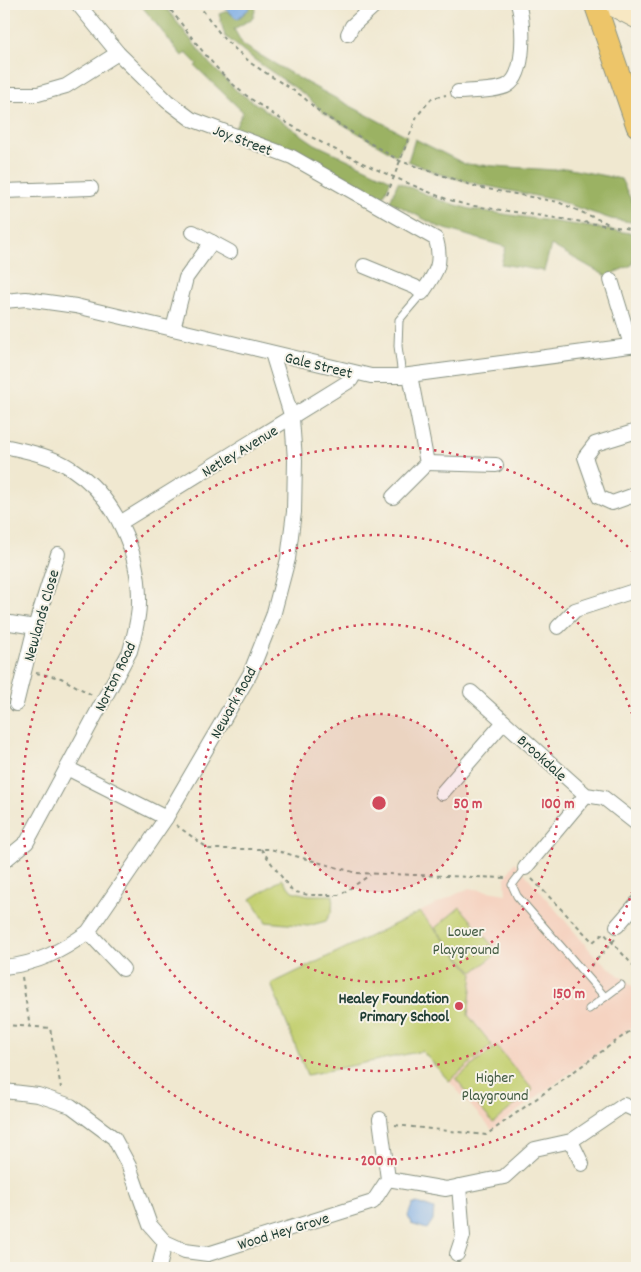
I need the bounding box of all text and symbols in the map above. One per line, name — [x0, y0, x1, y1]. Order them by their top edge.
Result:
street label: Joy Street — [209, 119, 275, 163]
street label: Gale Street — [282, 347, 355, 386]
street label: Netley Avenue — [198, 420, 283, 484]
street label: Newlands Close — [18, 567, 66, 664]
street label: Norton Road — [89, 638, 143, 716]
street label: Newark Road — [205, 663, 263, 743]
street label: Brookdale — [511, 730, 571, 788]
centre of rings — [370, 794, 388, 812]
text: 50 m — [454, 794, 482, 816]
text: 100 m — [541, 794, 575, 816]
park label: Lower Playground — [433, 921, 499, 962]
text: 150 m — [553, 984, 585, 1006]
place label: Healey Foundation Primary School — [338, 988, 449, 1029]
marker: Healey Foundation Primary School — [453, 1000, 465, 1012]
park label: Higher Playground — [462, 1067, 528, 1108]
text: 200 m — [361, 1151, 397, 1173]
street label: Wood Hey Grove — [235, 1208, 332, 1257]

